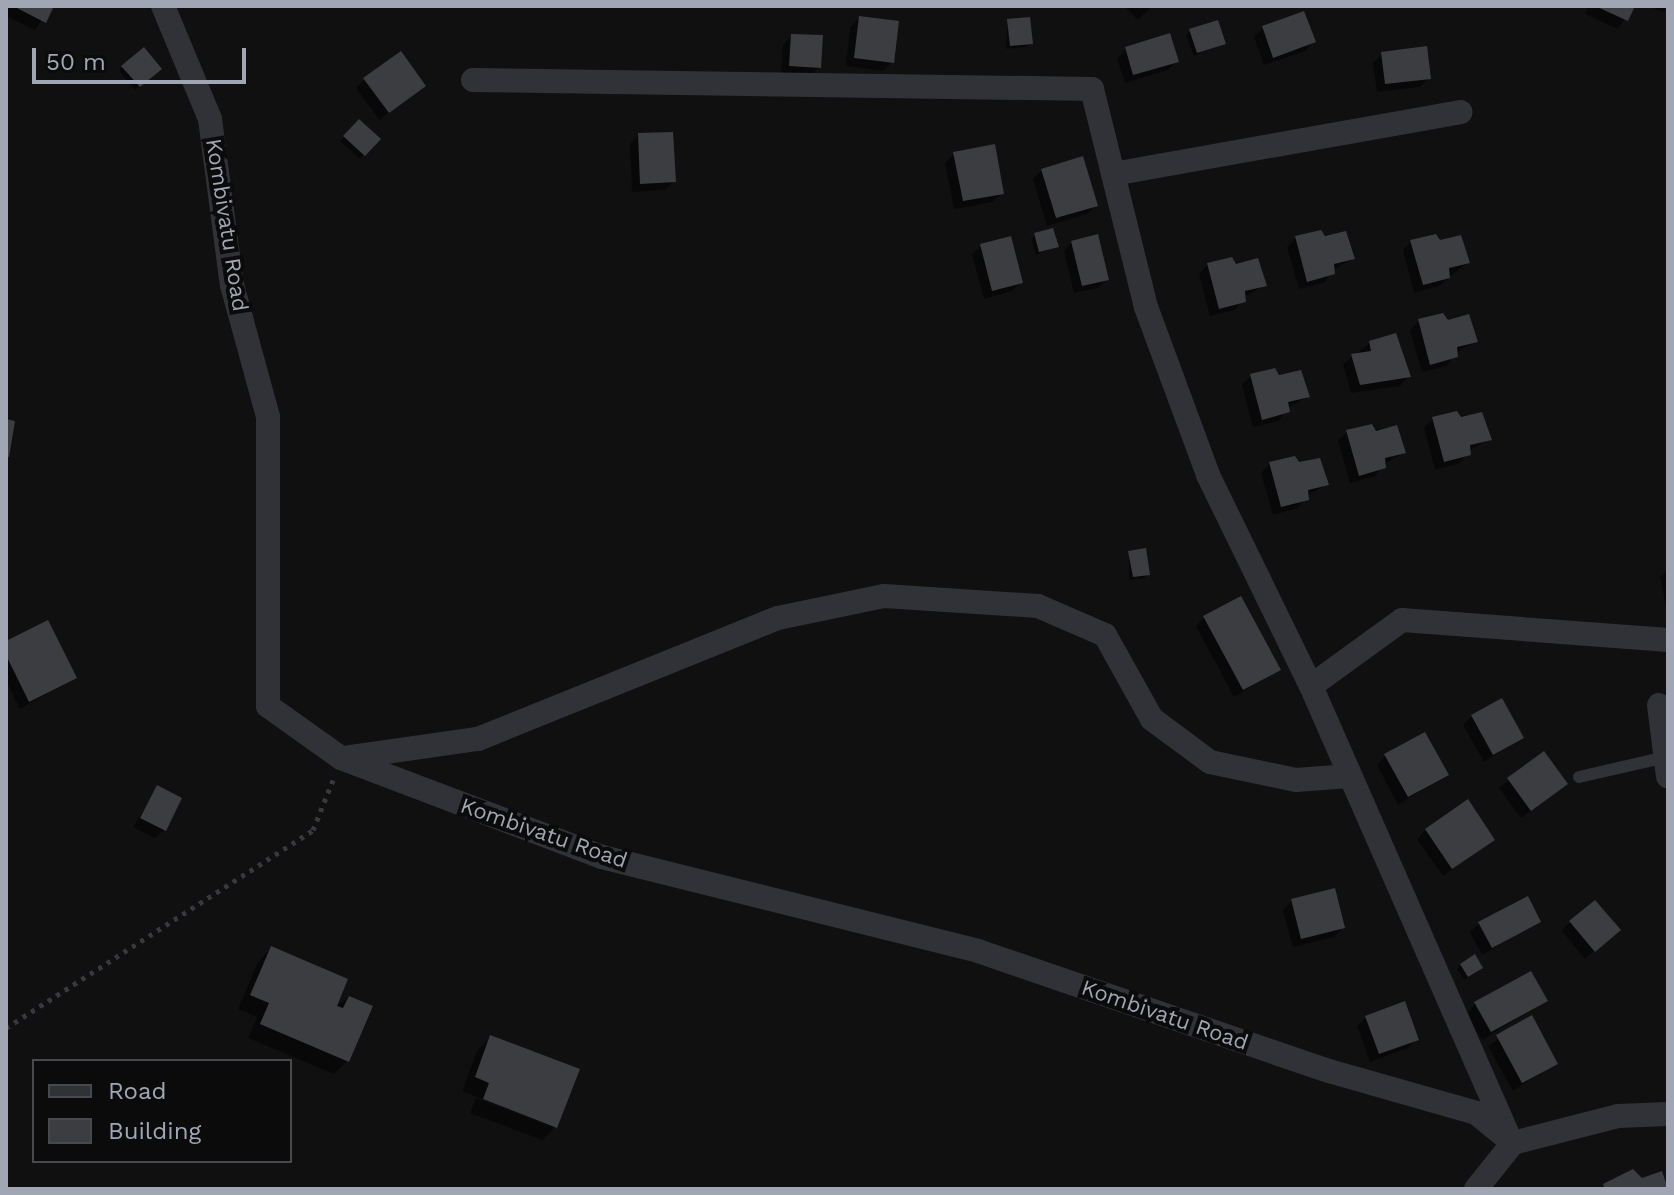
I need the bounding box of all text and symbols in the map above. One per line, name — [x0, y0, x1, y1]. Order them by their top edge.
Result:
scale bar — [36, 32, 250, 82]
text: 50 m — [46, 48, 106, 76]
street label: Kombivatu Road — [200, 137, 254, 313]
street label: Kombivatu Road — [457, 792, 631, 874]
street label: Kombivatu Road — [1078, 974, 1252, 1056]
legend — [32, 1059, 292, 1163]
text: Road — [108, 1077, 167, 1105]
text: Building — [108, 1117, 201, 1145]

